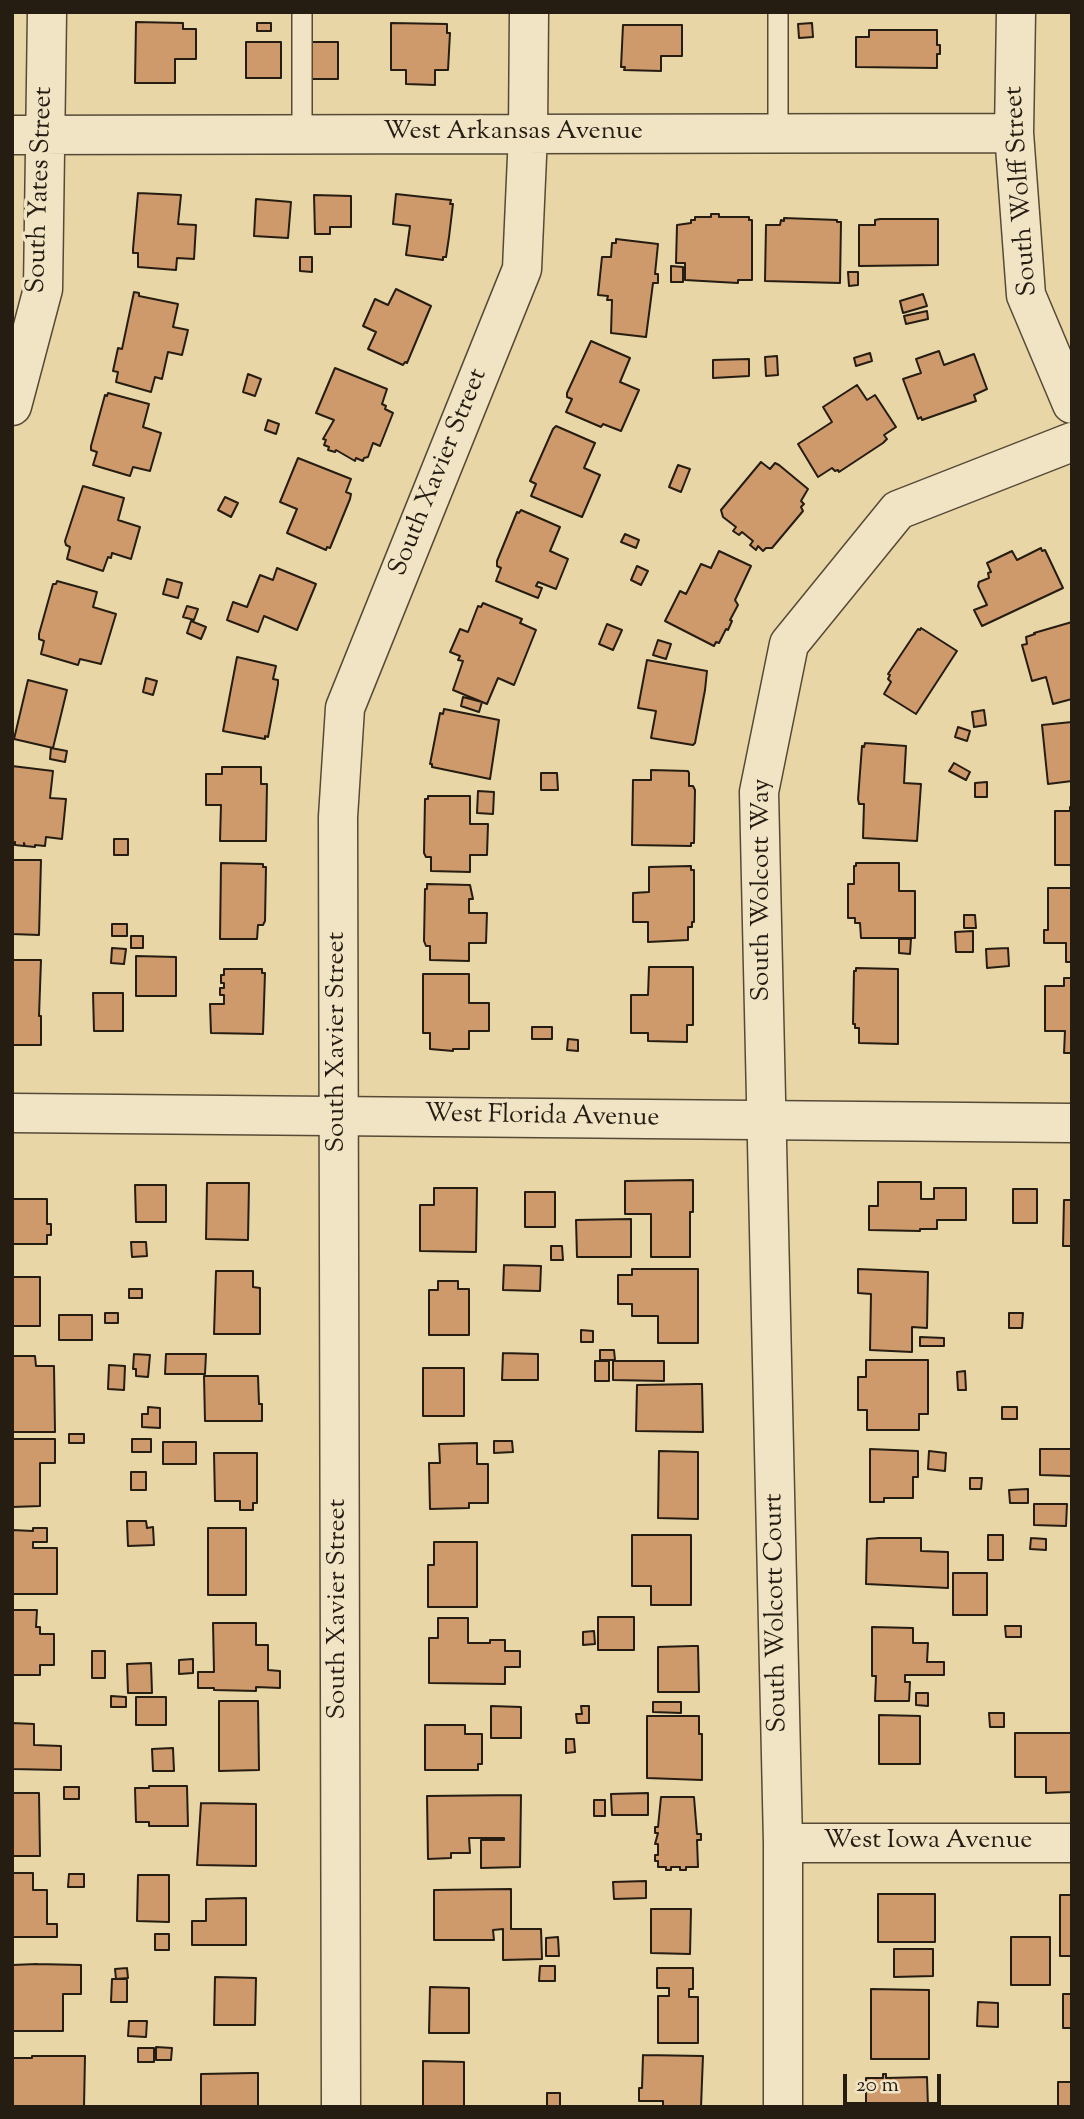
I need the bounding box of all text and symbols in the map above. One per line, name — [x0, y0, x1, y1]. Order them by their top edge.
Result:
street label: South Wolff Street — [1000, 85, 1046, 297]
street label: South Yates Street — [23, 86, 61, 294]
street label: West Arkansas Avenue — [383, 118, 643, 150]
street label: South Xavier Street — [384, 365, 496, 581]
street label: South Wolcott Way — [748, 779, 780, 1001]
street label: South Xavier Street — [323, 932, 355, 1152]
street label: West Florida Avenue — [424, 1100, 660, 1136]
street label: South Wolcott Court — [760, 1493, 796, 1733]
street label: South Xavier Street — [324, 1499, 356, 1719]
street label: West Iowa Avenue — [824, 1827, 1032, 1859]
scale bar — [846, 2060, 944, 2104]
text: 20 m — [856, 2071, 899, 2101]

